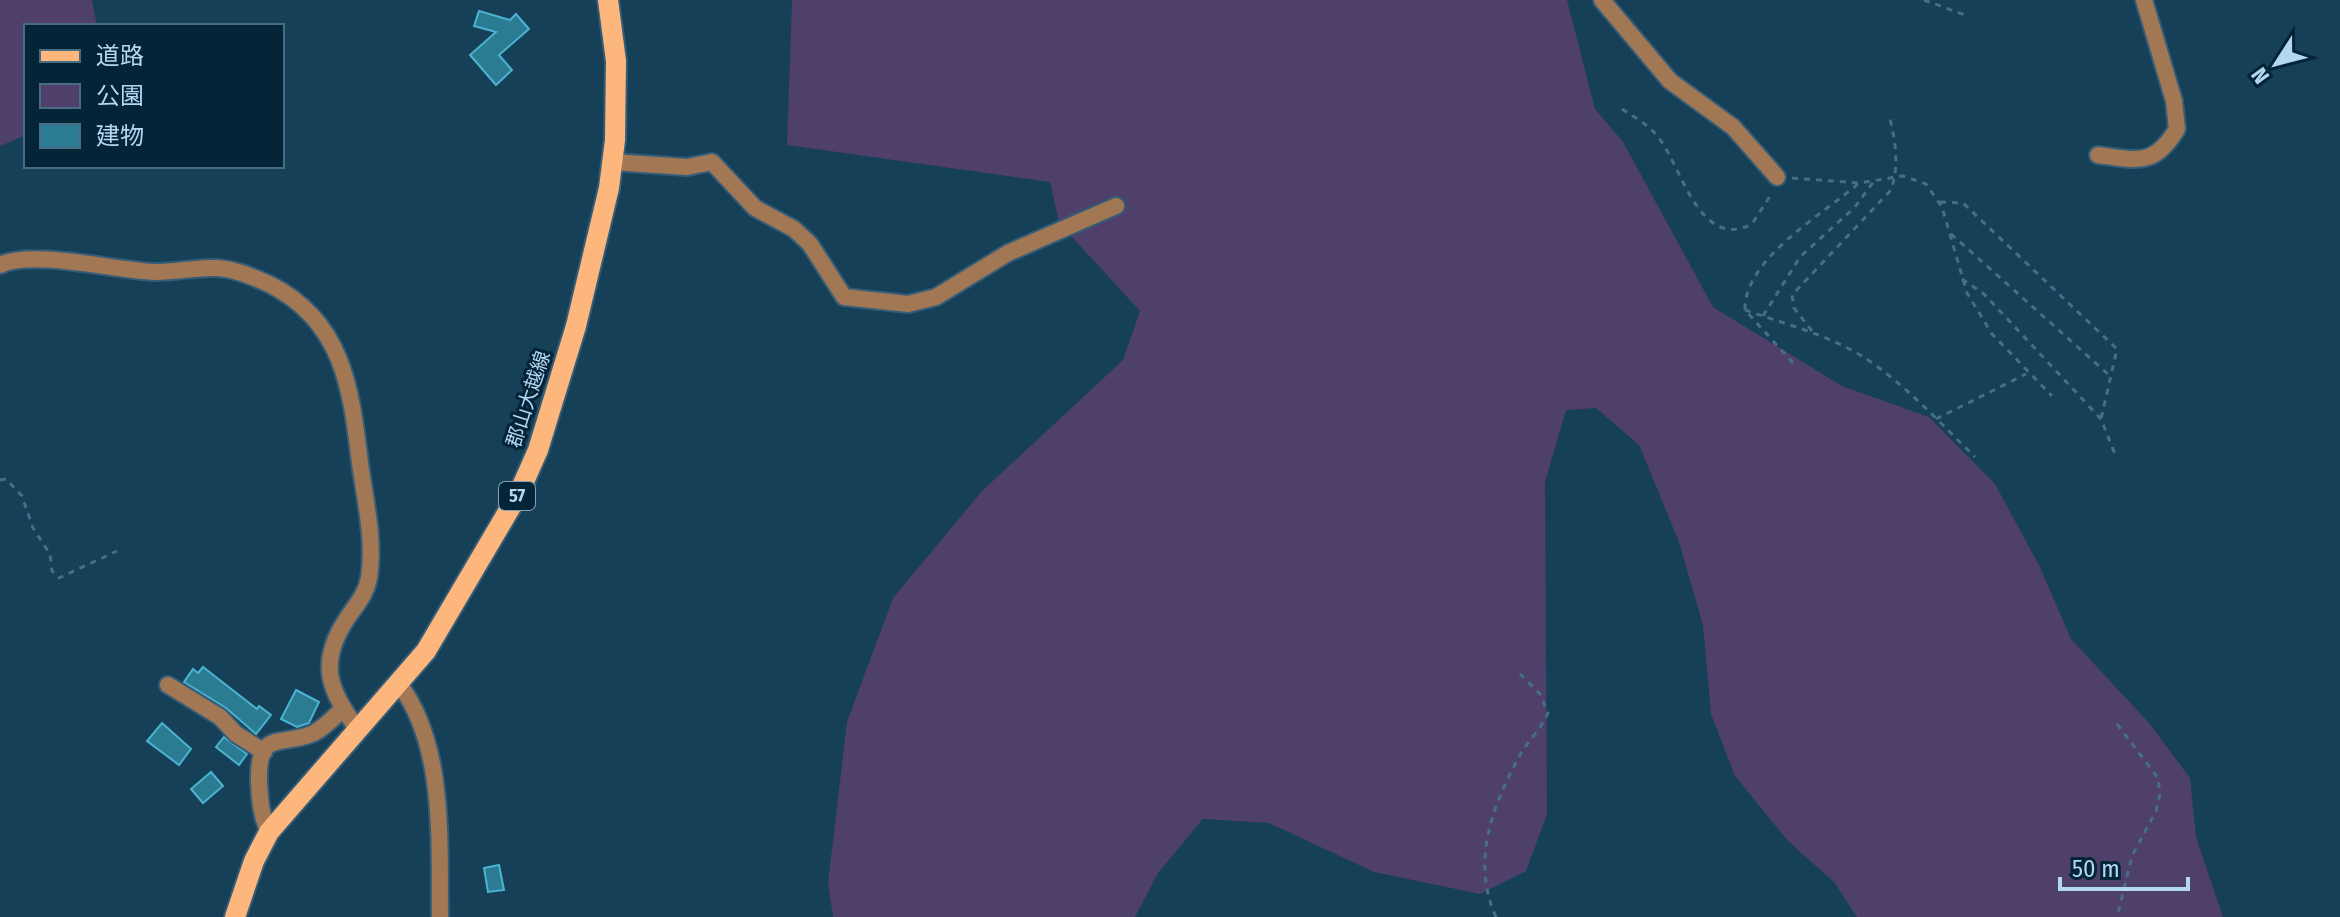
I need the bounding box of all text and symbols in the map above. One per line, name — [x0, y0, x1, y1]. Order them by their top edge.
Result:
legend — [24, 24, 284, 168]
north arrow — [2236, 24, 2316, 104]
text: 道路 — [96, 42, 144, 70]
text: N — [2245, 62, 2275, 89]
text: 公園 — [96, 82, 144, 110]
text: 建物 — [96, 122, 144, 150]
street label: 郡山大越線 — [501, 348, 555, 450]
road number: 57 — [499, 482, 535, 510]
scale bar — [2060, 841, 2188, 891]
text: 50 m — [2072, 855, 2120, 883]

